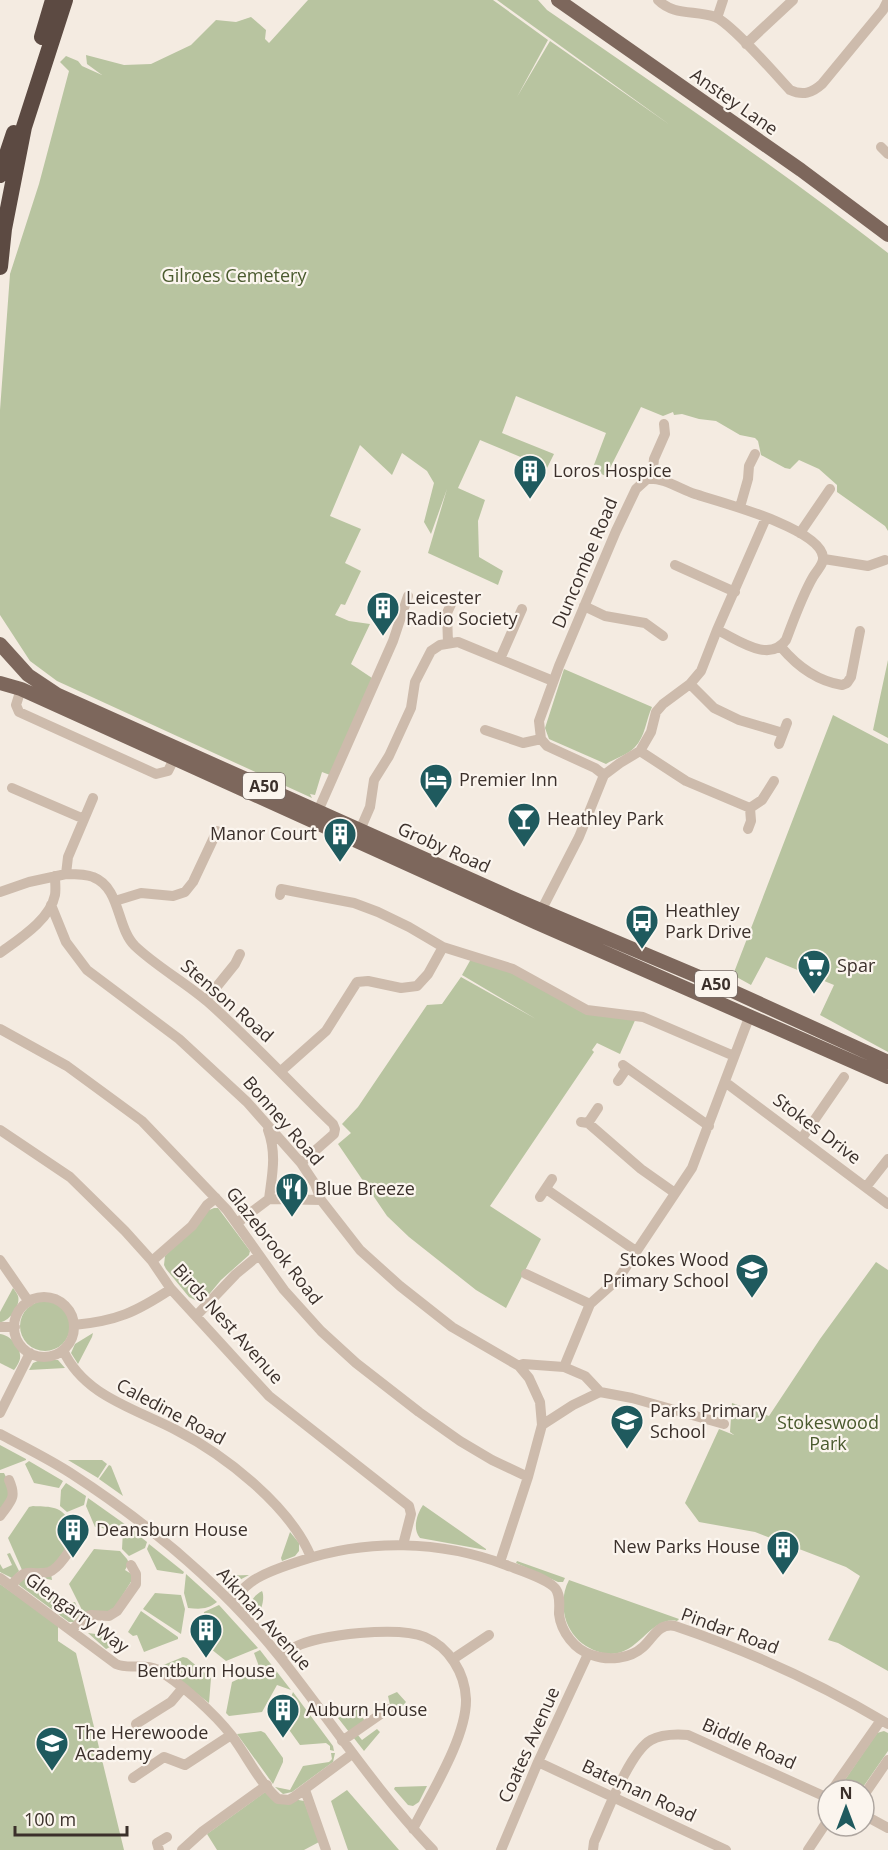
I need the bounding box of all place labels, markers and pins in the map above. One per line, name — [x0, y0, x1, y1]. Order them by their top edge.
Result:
building icon: Loros Hospice — [512, 453, 548, 500]
place label: Loros Hospice — [553, 458, 672, 482]
place label: Leicester Radio Society — [406, 585, 519, 630]
building icon: Leicester Radio Society — [365, 590, 401, 637]
hotel icon: Premier Inn — [418, 762, 454, 809]
place label: Premier Inn — [459, 767, 558, 791]
bar icon: Heathley Park — [506, 801, 542, 848]
place label: Heathley Park — [547, 806, 664, 830]
building icon: Manor Court — [322, 816, 358, 863]
place label: Manor Court — [210, 821, 317, 845]
place label: Heathley Park Drive — [665, 898, 751, 943]
bus stop icon: Heathley Park Drive — [624, 903, 660, 950]
supermarket icon: Spar — [796, 948, 832, 995]
place label: Spar — [837, 953, 876, 977]
restaurant icon: Blue Breeze — [274, 1171, 310, 1218]
place label: Blue Breeze — [315, 1176, 415, 1200]
place label: Stokes Wood Primary School — [603, 1247, 729, 1292]
school or university icon: Stokes Wood Primary School — [734, 1252, 770, 1299]
place label: Parks Primary School — [650, 1398, 768, 1443]
school or university icon: Parks Primary School — [609, 1403, 645, 1450]
building icon: Deansburn House — [55, 1512, 91, 1559]
place label: Deansburn House — [96, 1517, 248, 1541]
building icon: New Parks House — [765, 1529, 801, 1576]
place label: New Parks House — [613, 1534, 760, 1558]
building icon: Bentburn House — [188, 1612, 224, 1659]
place label: Bentburn House — [137, 1658, 275, 1682]
building icon: Auburn House — [265, 1692, 301, 1739]
place label: Auburn House — [306, 1697, 427, 1721]
place label: The Herewoode Academy — [75, 1720, 208, 1765]
school or university icon: The Herewoode Academy — [34, 1725, 70, 1772]

